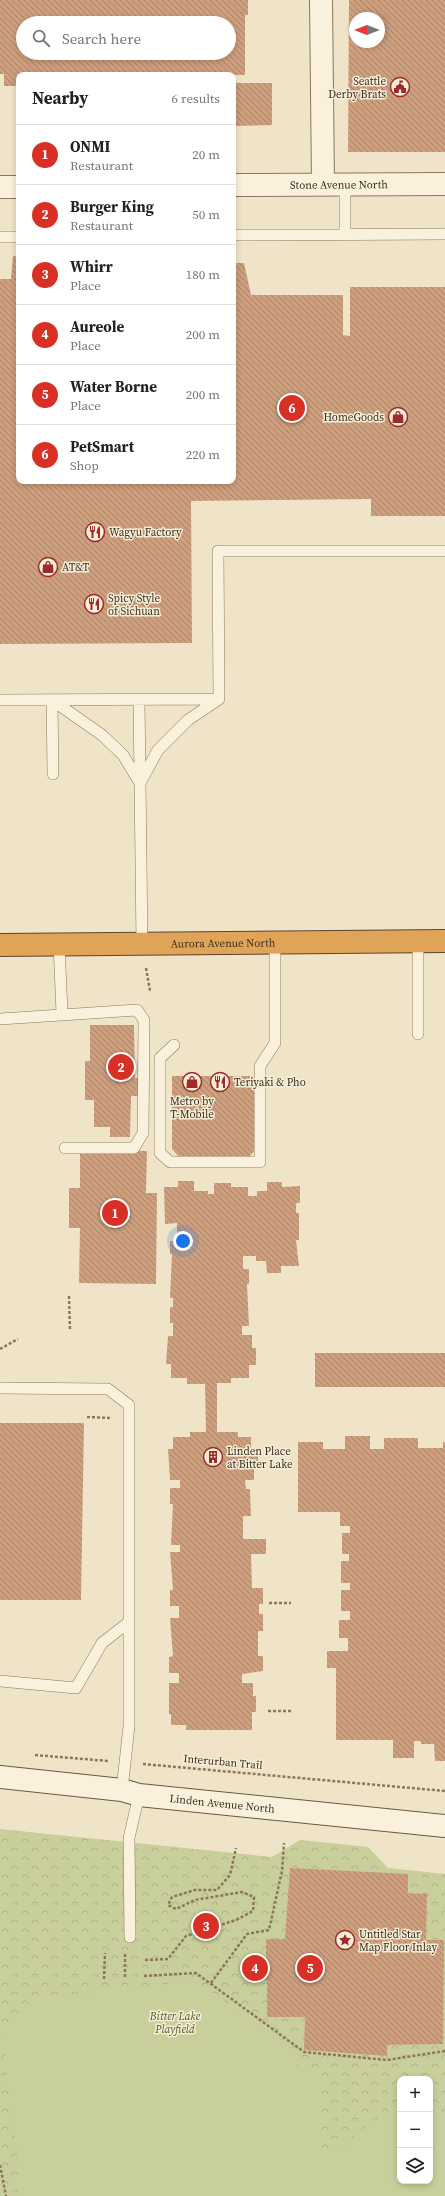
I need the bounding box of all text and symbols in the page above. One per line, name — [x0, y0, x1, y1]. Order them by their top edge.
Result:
north arrow — [349, 12, 385, 48]
search box — [16, 16, 236, 60]
icon: search — [30, 27, 52, 49]
text: Search here — [62, 28, 141, 49]
place label: Seattle Derby Brats — [328, 74, 386, 102]
public building icon: Seattle Derby Brats — [389, 76, 411, 98]
text: Nearby — [32, 86, 88, 110]
text: 6 results — [172, 90, 220, 107]
text: ONMI — [70, 136, 110, 157]
text: 1 — [41, 146, 49, 163]
text: 20 m — [192, 146, 220, 163]
text: Restaurant — [70, 157, 133, 174]
street label: Stone Avenue North — [290, 177, 388, 192]
text: Burger King — [70, 196, 154, 217]
text: 2 — [41, 206, 49, 223]
text: 50 m — [192, 206, 220, 223]
text: Restaurant — [70, 217, 133, 234]
text: Whirr — [70, 256, 113, 277]
text: 3 — [41, 266, 49, 283]
text: 180 m — [186, 266, 220, 283]
text: Place — [70, 277, 101, 294]
text: Aureole — [70, 316, 124, 337]
text: 4 — [41, 326, 49, 343]
text: 200 m — [186, 326, 220, 343]
text: Place — [70, 337, 101, 354]
text: Water Borne — [70, 376, 157, 397]
text: 5 — [41, 386, 49, 403]
text: 200 m — [186, 386, 220, 403]
pin: 6 — [279, 393, 305, 423]
text: Place — [70, 397, 101, 414]
shop icon: HomeGoods — [387, 406, 409, 428]
place label: HomeGoods — [323, 410, 384, 425]
text: PetSmart — [70, 436, 134, 457]
text: 6 — [41, 446, 49, 463]
text: 220 m — [186, 446, 220, 463]
text: Shop — [70, 457, 99, 474]
restaurant icon: Wagyu Factory — [84, 521, 106, 543]
place label: Wagyu Factory — [109, 525, 182, 540]
shop icon: AT&T — [37, 556, 59, 578]
place label: AT&T — [62, 560, 90, 575]
place label: Spicy Style of Sichuan — [108, 591, 161, 619]
restaurant icon: Spicy Style of Sichuan — [83, 593, 105, 615]
street label: Aurora Avenue North — [171, 935, 276, 951]
pin: 2 — [108, 1052, 134, 1082]
shop icon: Metro by T-Mobile — [181, 1071, 203, 1093]
restaurant icon: Teriyaki & Pho — [209, 1071, 231, 1093]
place label: Teriyaki & Pho — [234, 1075, 306, 1090]
place label: Metro by T-Mobile — [170, 1094, 214, 1122]
pin: 1 — [102, 1198, 128, 1228]
your location — [173, 1231, 193, 1251]
place label: Linden Place at Bitter Lake — [227, 1444, 293, 1472]
building icon: Linden Place at Bitter Lake — [202, 1446, 224, 1468]
street label: Interurban Trail — [183, 1751, 263, 1773]
street label: Linden Avenue North — [169, 1791, 276, 1816]
pin: 3 — [193, 1911, 219, 1941]
place label: Untitled Star Map Floor Inlay — [359, 1927, 437, 1955]
place icon: Untitled Star Map Floor Inlay — [334, 1929, 356, 1951]
pin: 4 — [242, 1953, 268, 1983]
pin: 5 — [297, 1953, 323, 1983]
park label: Bitter Lake Playfield — [149, 2009, 201, 2037]
map controls — [397, 2076, 433, 2184]
button: + — [397, 2076, 433, 2112]
button: − — [397, 2112, 433, 2148]
button: layers — [397, 2148, 433, 2184]

